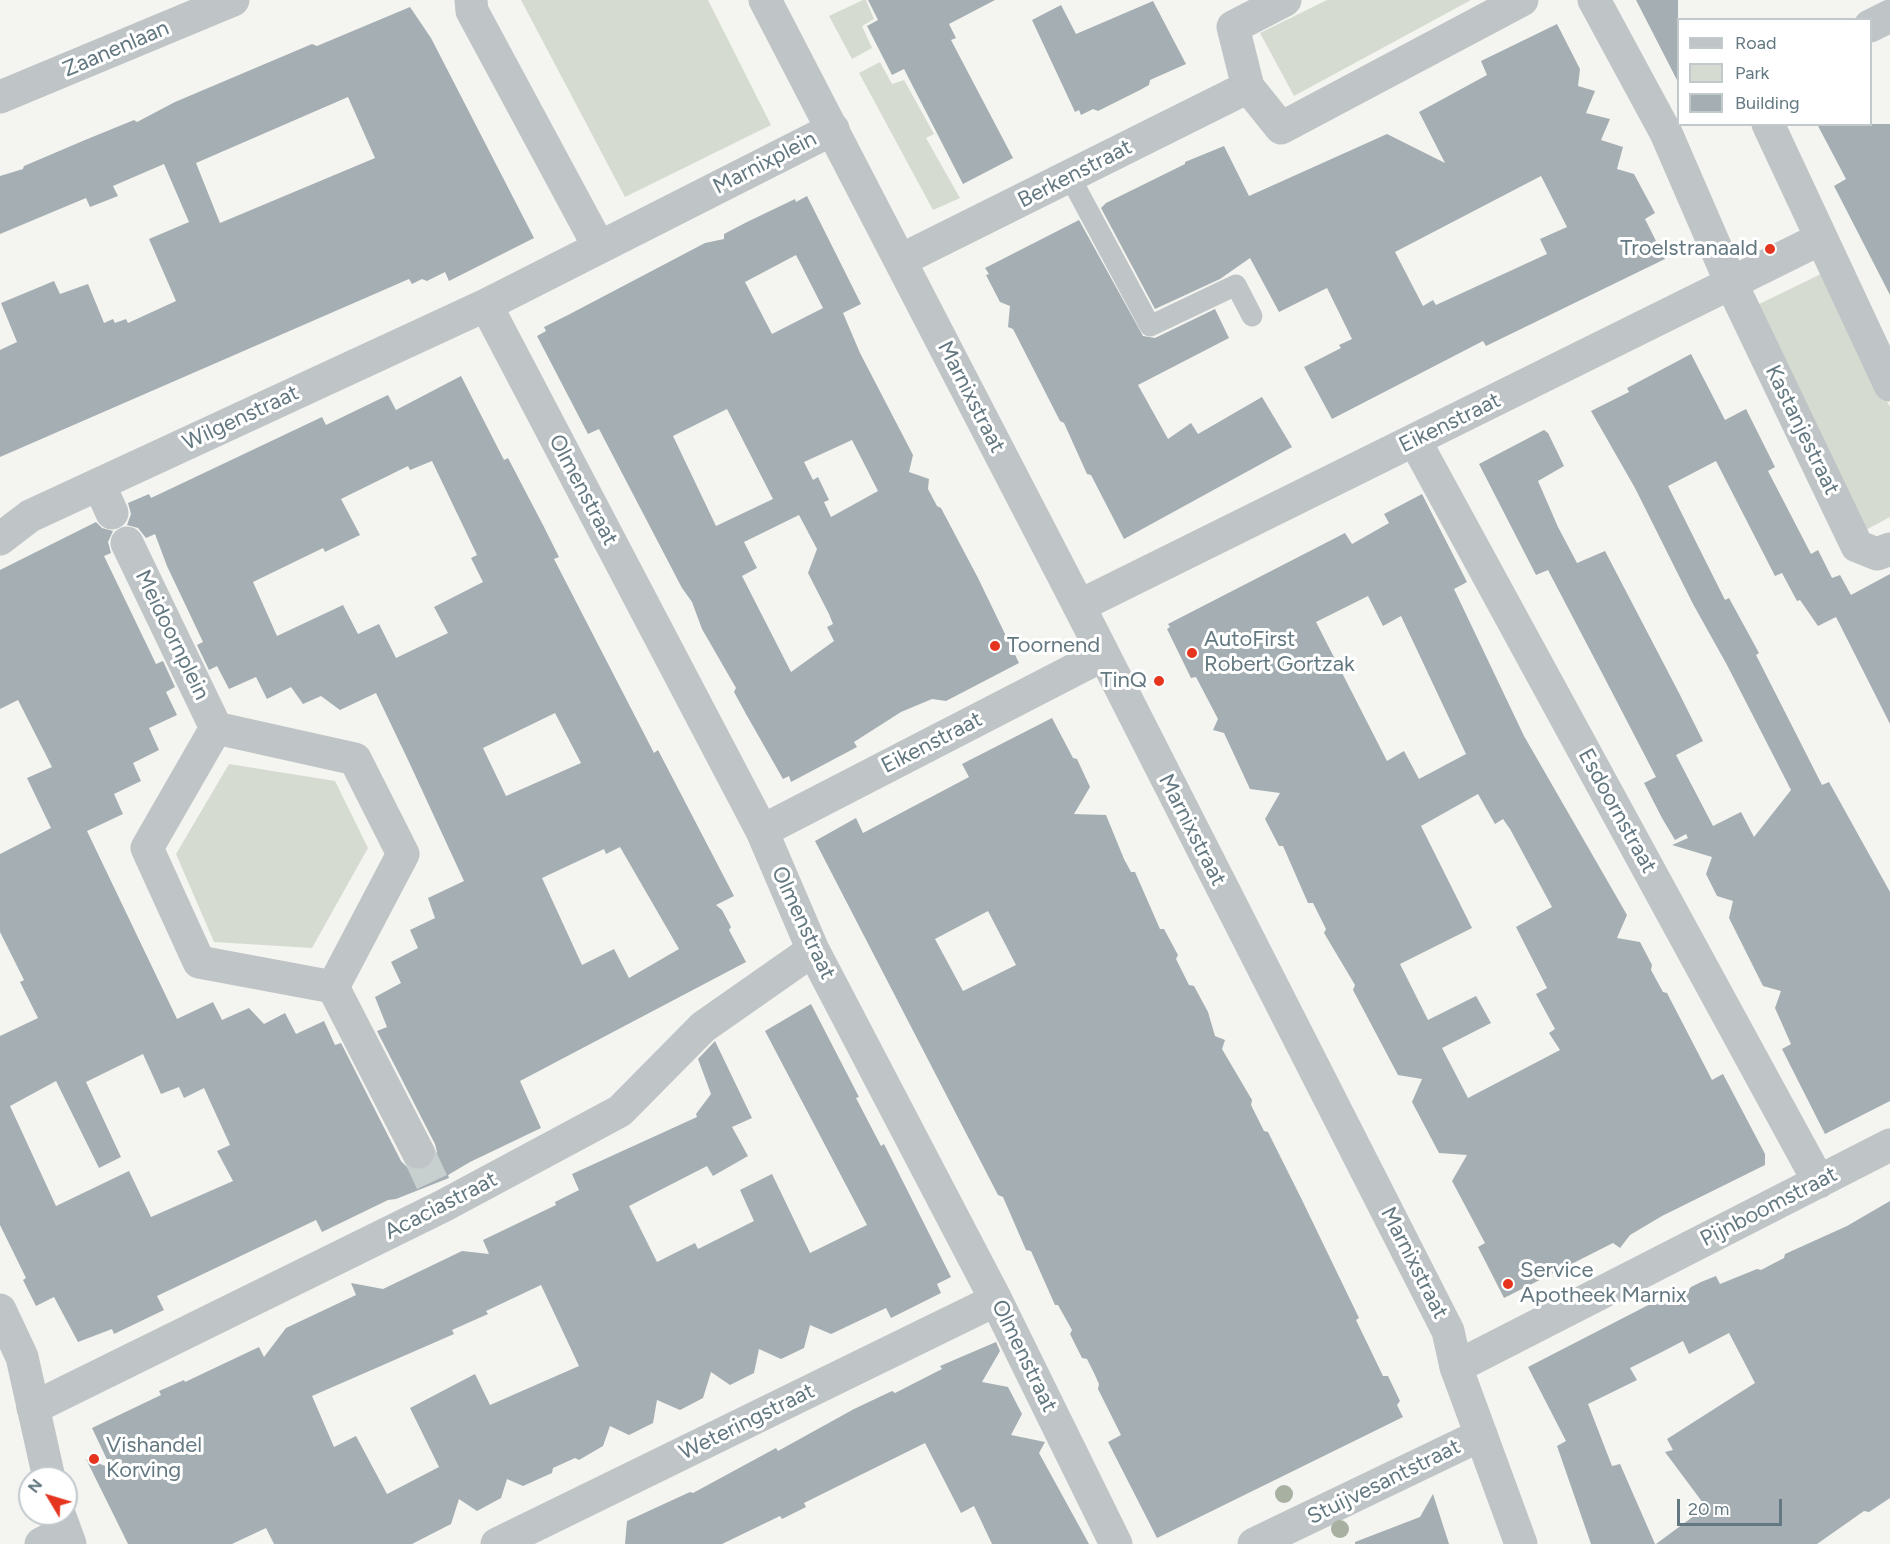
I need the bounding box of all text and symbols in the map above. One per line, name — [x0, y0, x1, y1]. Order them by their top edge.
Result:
street label: Zaanenlaan — [59, 15, 173, 83]
legend — [1677, 18, 1872, 126]
text: Road — [1735, 32, 1776, 54]
text: Park — [1735, 62, 1769, 84]
text: Building — [1735, 92, 1800, 114]
street label: Marnixplein — [709, 126, 821, 200]
street label: Berkenstraat — [1014, 134, 1136, 214]
place label: Troelstranaald — [1620, 236, 1758, 262]
marker: Troelstranaald — [1763, 242, 1777, 256]
street label: Marnixstraat — [932, 337, 1010, 457]
street label: Kastanjestraat — [1759, 361, 1845, 499]
street label: Wilgenstraat — [179, 380, 303, 456]
street label: Eikenstraat — [1395, 387, 1505, 459]
street label: Olmenstraat — [543, 430, 623, 550]
street label: Meidoornplein — [129, 566, 215, 704]
place label: AutoFirst Robert Gortzak — [1204, 627, 1355, 678]
place label: Toornend — [1007, 633, 1100, 659]
marker: Toornend — [988, 639, 1002, 653]
marker: AutoFirst Robert Gortzak — [1185, 646, 1199, 660]
place label: TinQ — [1100, 668, 1147, 694]
marker: TinQ — [1152, 674, 1166, 688]
street label: Eikenstraat — [877, 706, 987, 780]
street label: Esdoornstraat — [1572, 744, 1662, 878]
street label: Marnixstraat — [1153, 770, 1231, 890]
street label: Olmenstraat — [765, 862, 841, 984]
street label: Pijnboomstraat — [1696, 1161, 1842, 1253]
street label: Acaciastraat — [380, 1166, 502, 1246]
street label: Marnixstraat — [1375, 1203, 1453, 1323]
place label: Service Apotheek Marnix — [1520, 1258, 1686, 1310]
marker: Service Apotheek Marnix — [1501, 1277, 1515, 1291]
street label: Olmenstraat — [985, 1296, 1063, 1416]
street label: Weteringstraat — [675, 1378, 819, 1466]
place label: Vishandel Korving — [106, 1433, 202, 1484]
street label: Stuijvesantstraat — [1303, 1434, 1465, 1530]
marker: Vishandel Korving — [87, 1452, 101, 1466]
north arrow — [18, 1466, 78, 1526]
text: N — [24, 1475, 46, 1497]
scale bar — [1680, 1487, 1785, 1525]
text: 20 m — [1688, 1498, 1729, 1520]

